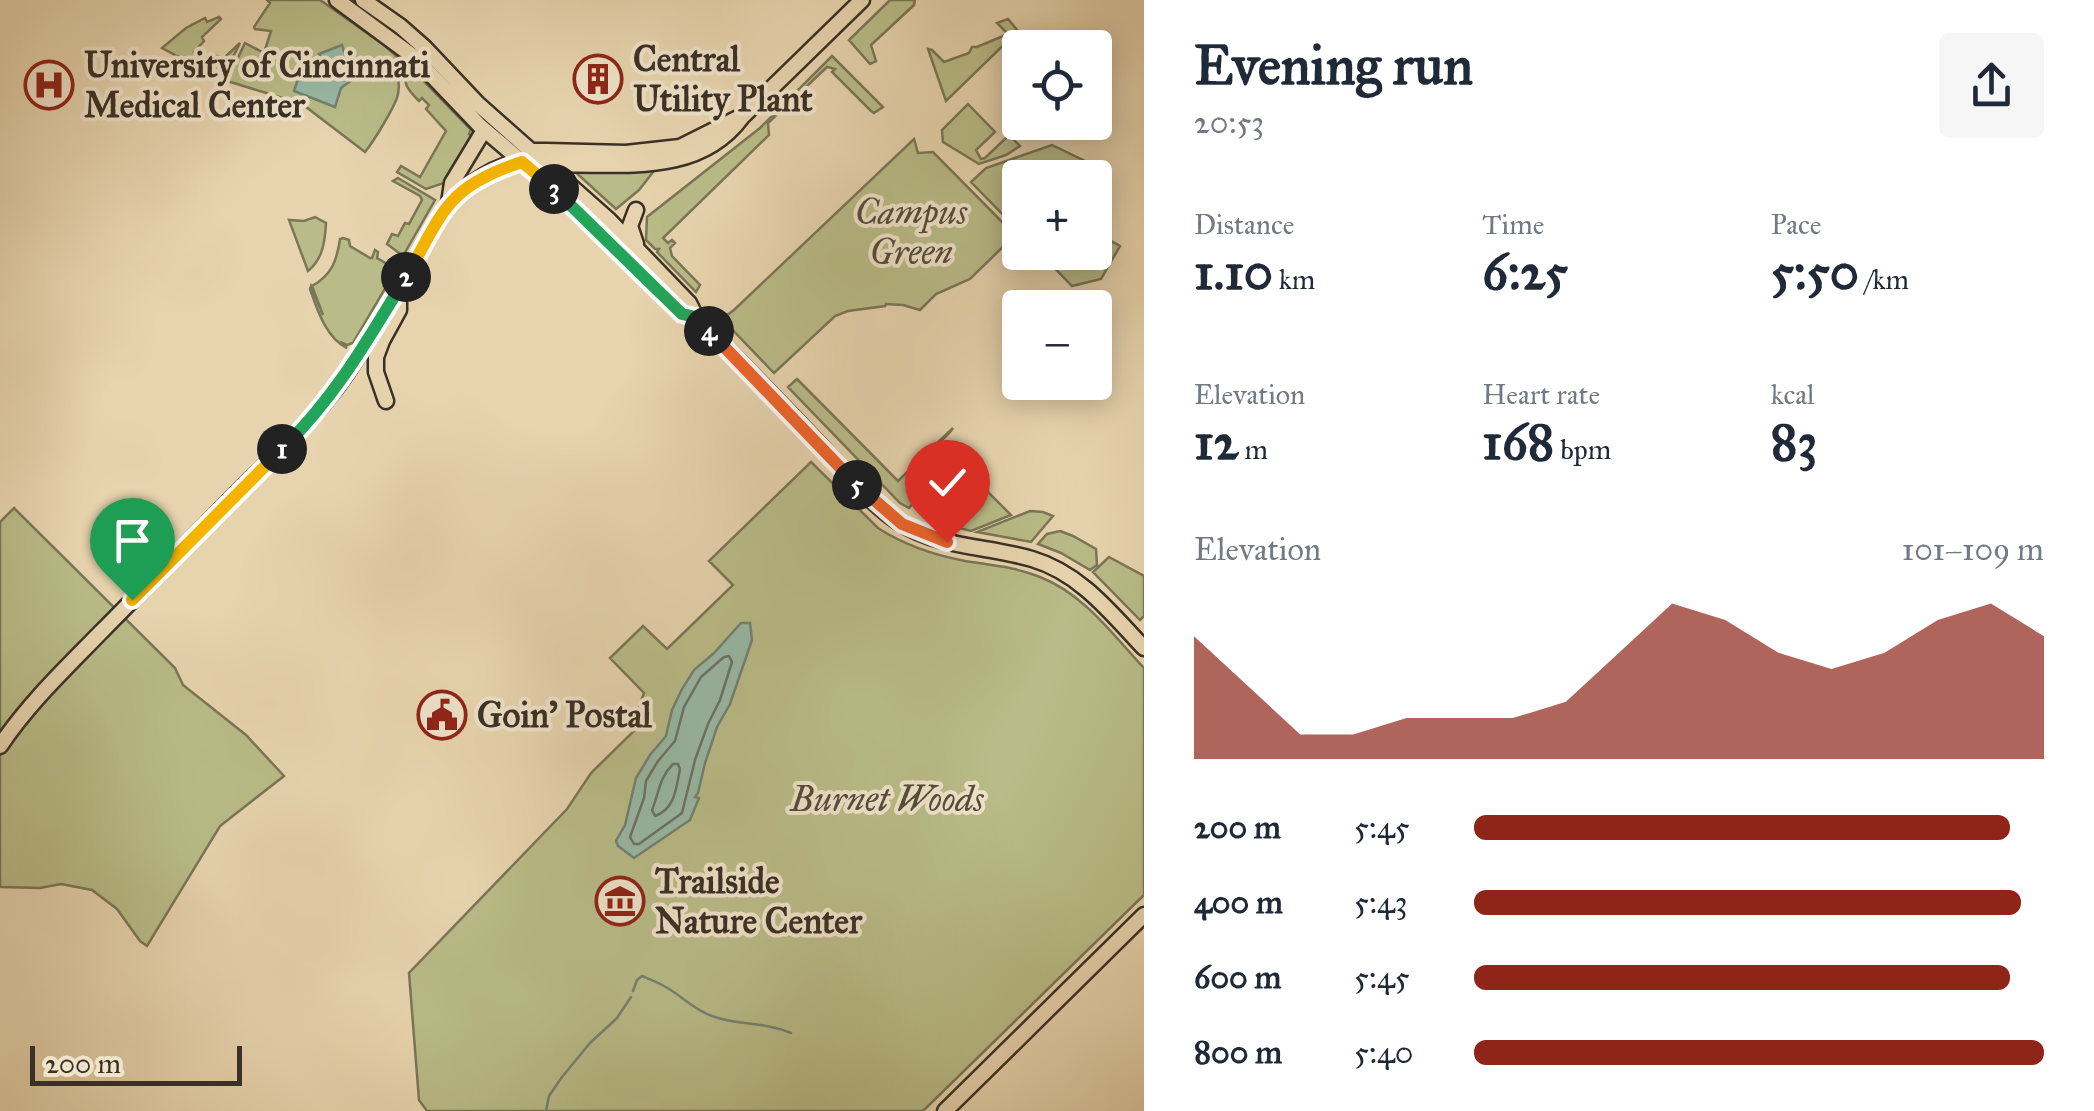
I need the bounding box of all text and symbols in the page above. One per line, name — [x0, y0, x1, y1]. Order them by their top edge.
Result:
map controls — [1002, 30, 1112, 400]
button: locate — [1002, 30, 1112, 140]
text: Evening run — [1194, 32, 1473, 99]
button: share — [1939, 33, 2044, 138]
place label: Central Utility Plant — [633, 38, 813, 121]
place label: University of Cincinnati Medical Center — [84, 44, 431, 127]
building icon: Central Utility Plant — [572, 53, 624, 105]
hospital icon: University of Cincinnati Medical Center — [23, 59, 75, 111]
text: 20:53 — [1194, 103, 1264, 142]
button: + — [1002, 160, 1112, 270]
pin: 3 — [529, 164, 579, 214]
text: 3 — [548, 171, 560, 206]
park label: Campus Green — [855, 191, 968, 274]
text: Distance — [1194, 207, 1294, 242]
text: Time — [1482, 207, 1544, 242]
text: Pace — [1771, 207, 1821, 242]
text: 1.10 — [1194, 242, 1273, 303]
text: 6:25 — [1482, 242, 1568, 303]
text: 5:50 — [1771, 242, 1859, 303]
pin: 2 — [381, 252, 431, 302]
text: 2 — [399, 259, 413, 294]
text: km — [1273, 262, 1315, 297]
text: /km — [1859, 262, 1909, 297]
button: − — [1002, 290, 1112, 400]
pin: 4 — [684, 306, 734, 356]
text: 4 — [701, 313, 717, 348]
text: Elevation — [1194, 377, 1305, 412]
text: Heart rate — [1482, 377, 1600, 412]
text: kcal — [1771, 377, 1815, 412]
text: 12 — [1194, 412, 1238, 473]
text: 168 — [1482, 412, 1554, 473]
text: 83 — [1771, 412, 1817, 473]
pin: 1 — [257, 424, 307, 474]
text: 1 — [276, 431, 288, 466]
text: m — [1238, 432, 1268, 467]
text: bpm — [1554, 432, 1611, 467]
pin — [905, 440, 990, 543]
icon: check — [920, 455, 975, 510]
pin: 5 — [832, 460, 882, 510]
text: 5 — [850, 467, 864, 502]
pin — [90, 498, 175, 601]
icon: arrive — [105, 513, 160, 568]
text: Elevation — [1194, 530, 1321, 569]
text: 101–109 m — [1902, 530, 2044, 569]
public building icon: Goin' Postal — [416, 689, 468, 741]
place label: Goin' Postal — [477, 694, 652, 737]
park label: Burnet Woods — [788, 778, 984, 821]
text: 200 m — [1194, 808, 1281, 847]
text: 5:45 — [1354, 808, 1410, 847]
place label: Trailside Nature Center — [655, 860, 863, 943]
museum icon: Trailside Nature Center — [594, 875, 646, 927]
text: 400 m — [1194, 883, 1283, 922]
text: 5:43 — [1354, 883, 1408, 922]
text: 600 m — [1194, 958, 1281, 997]
text: 5:45 — [1354, 958, 1410, 997]
text: 800 m — [1194, 1033, 1282, 1072]
text: 5:40 — [1354, 1033, 1413, 1072]
scale bar — [30, 1041, 242, 1086]
text: 200 m — [45, 1046, 121, 1081]

